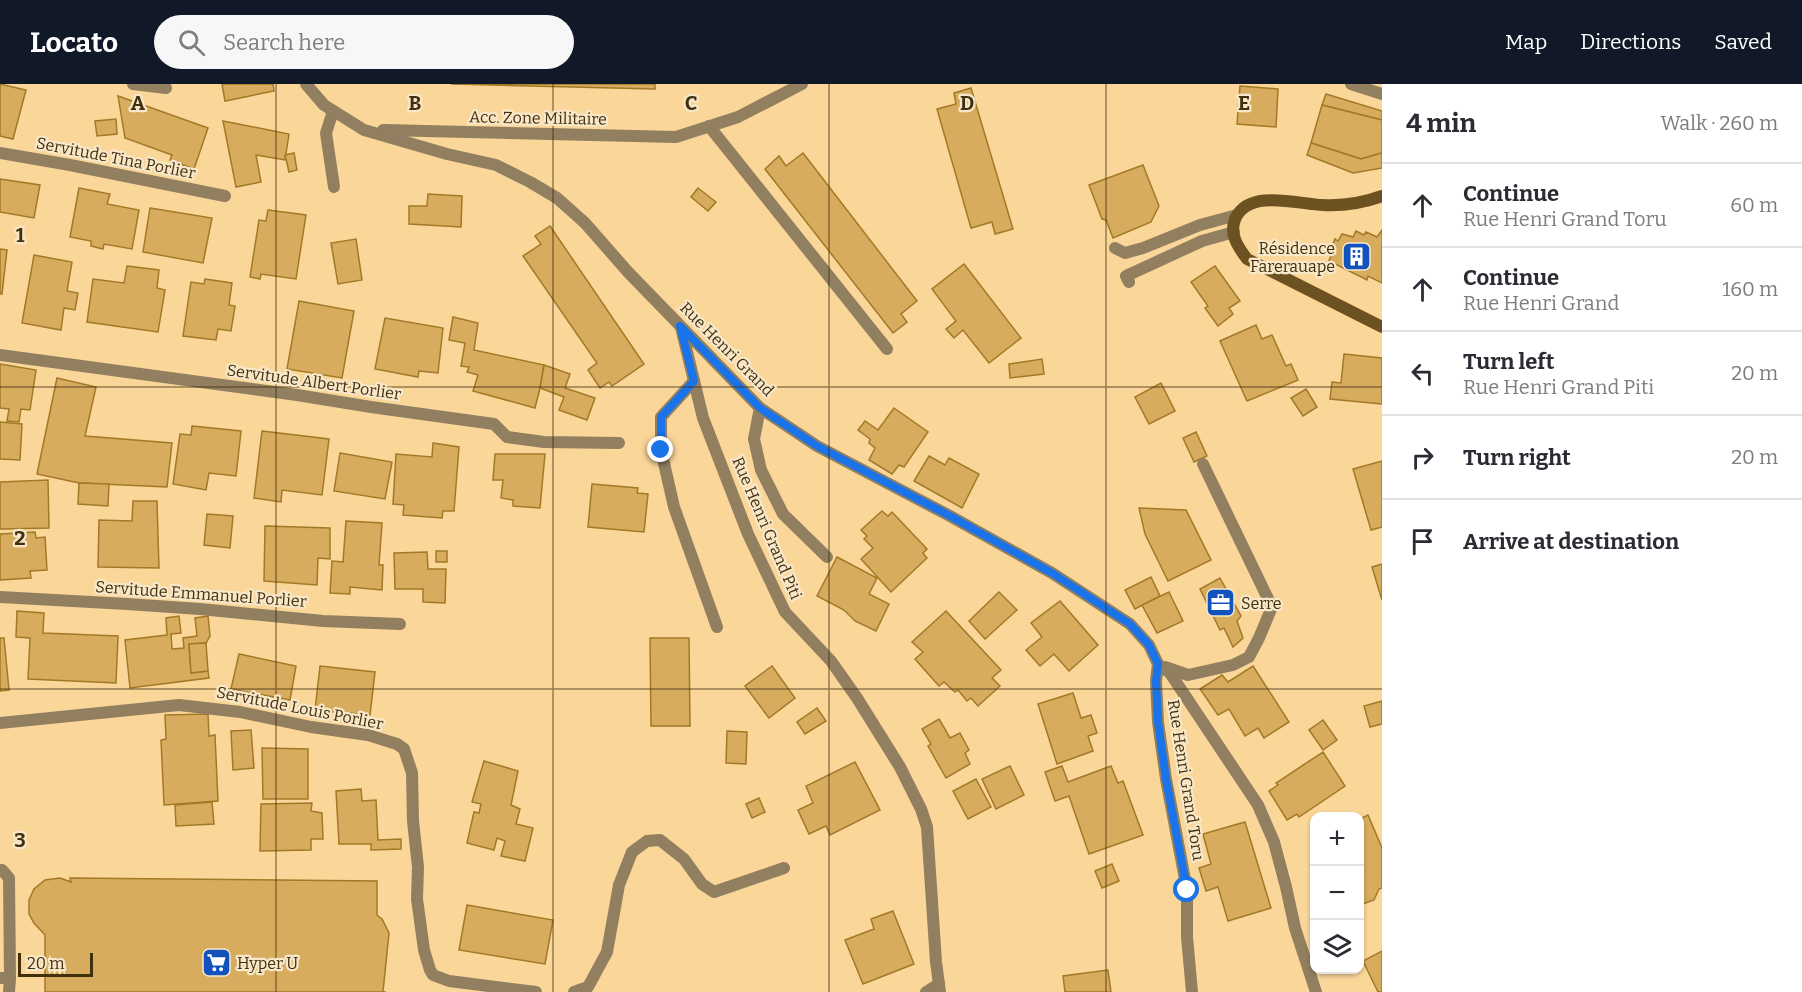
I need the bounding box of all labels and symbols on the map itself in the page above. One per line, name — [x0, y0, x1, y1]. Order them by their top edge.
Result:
text: A — [131, 91, 146, 115]
text: B — [409, 91, 422, 115]
text: C — [685, 91, 697, 115]
text: D — [960, 91, 974, 115]
text: E — [1238, 91, 1250, 115]
street label: Acc. Zone Militaire — [469, 107, 607, 129]
street label: Servitude Tina Porlier — [35, 133, 197, 183]
text: 1 — [16, 223, 25, 247]
place label: Résidence Farerauape — [1250, 239, 1335, 276]
building icon: Résidence Farerauape — [1340, 241, 1372, 273]
street label: Rue Henri Grand — [676, 298, 778, 400]
street label: Servitude Albert Porlier — [226, 360, 402, 404]
route end — [647, 436, 673, 462]
street label: Rue Henri Grand Piti — [728, 454, 806, 602]
text: 2 — [14, 526, 26, 550]
street label: Servitude Emmanuel Porlier — [95, 577, 307, 611]
office icon: Serre — [1204, 587, 1236, 619]
place label: Serre — [1241, 594, 1281, 613]
street label: Servitude Louis Porlier — [215, 683, 385, 733]
street label: Rue Henri Grand Toru — [1164, 698, 1208, 862]
text: 3 — [14, 828, 26, 852]
route start — [1173, 876, 1199, 902]
supermarket icon: Hyper U — [200, 947, 232, 979]
scale bar — [18, 950, 93, 978]
place label: Hyper U — [237, 954, 298, 973]

